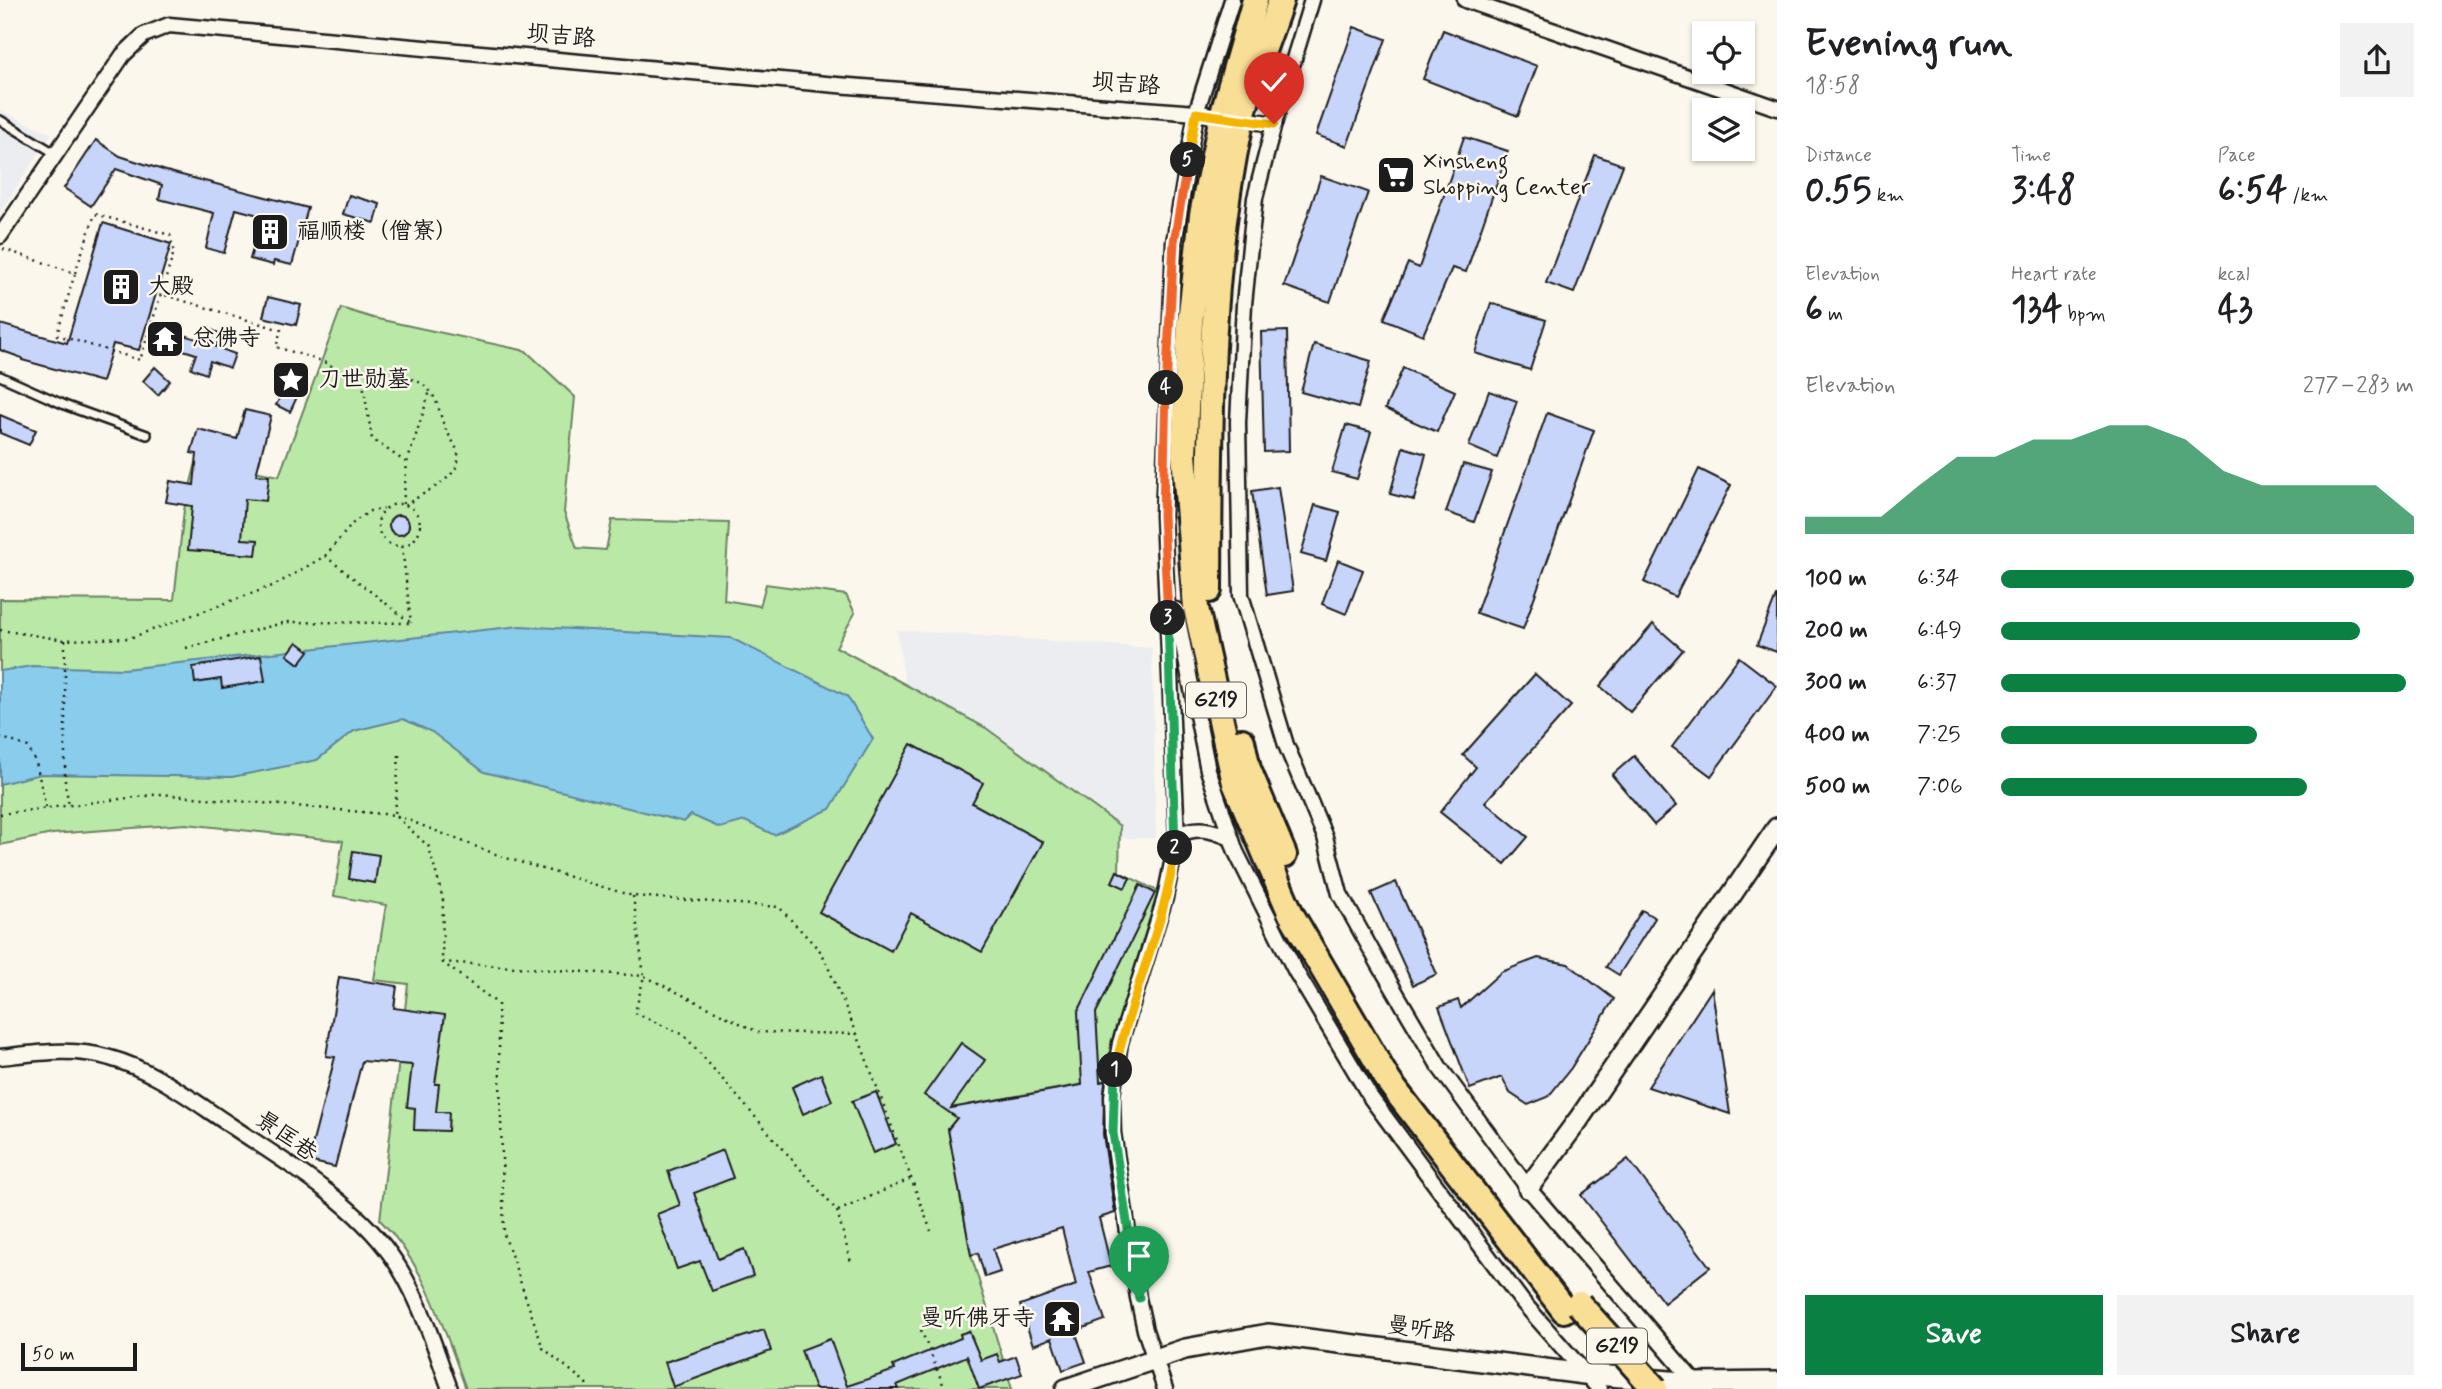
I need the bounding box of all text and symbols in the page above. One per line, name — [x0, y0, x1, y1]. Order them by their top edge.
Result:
street label: 坝吉路 — [525, 19, 597, 55]
text: Evening run — [1805, 20, 2012, 69]
map controls — [1692, 21, 1755, 161]
button: locate — [1692, 21, 1755, 84]
button: share — [2340, 23, 2414, 97]
pin — [1244, 52, 1304, 124]
icon: check — [1255, 63, 1293, 101]
street label: 坝吉路 — [1091, 68, 1161, 102]
text: 18:58 — [1805, 71, 1860, 101]
button: layers — [1692, 98, 1755, 161]
pin: 5 — [1170, 142, 1206, 178]
text: Distance — [1805, 143, 1872, 168]
text: Time — [2011, 143, 2051, 168]
text: Pace — [2218, 143, 2255, 168]
text: 5 — [1182, 147, 1193, 172]
place label: Xinsheng Shopping Center — [1423, 147, 1591, 203]
supermarket icon: Xinsheng Shopping Center — [1375, 154, 1417, 196]
text: 0.55 — [1805, 168, 1872, 214]
text: 3:48 — [2011, 168, 2076, 214]
text: 6:54 — [2218, 168, 2287, 214]
text: km — [1872, 183, 1904, 208]
text: /km — [2287, 183, 2328, 208]
building icon: 福顺楼（僧寮） — [249, 211, 291, 253]
place label: 福顺楼（僧寮） — [297, 217, 458, 247]
text: Elevation — [1805, 262, 1880, 287]
text: Heart rate — [2011, 262, 2097, 287]
text: kcal — [2218, 262, 2250, 287]
building icon: 大殿 — [100, 266, 142, 308]
place label: 大殿 — [148, 272, 194, 302]
text: 6 — [1805, 287, 1823, 333]
text: 134 — [2011, 287, 2062, 333]
text: 43 — [2218, 287, 2253, 333]
text: m — [1823, 302, 1843, 327]
text: bpm — [2062, 302, 2106, 327]
temple icon: 总佛寺 — [144, 318, 186, 360]
place label: 总佛寺 — [192, 324, 261, 354]
place icon: 刀世勋墓 — [270, 359, 312, 401]
place label: 刀世勋墓 — [318, 365, 410, 395]
pin: 4 — [1148, 370, 1184, 406]
text: Elevation — [1805, 371, 1896, 401]
text: 277–283 m — [2303, 371, 2414, 401]
text: 4 — [1160, 375, 1171, 400]
text: 100 m — [1805, 564, 1867, 594]
text: 6:34 — [1917, 564, 1959, 594]
pin: 3 — [1150, 600, 1186, 636]
text: 3 — [1163, 605, 1172, 630]
text: 200 m — [1805, 616, 1868, 646]
text: 6:49 — [1917, 616, 1962, 646]
text: 300 m — [1805, 668, 1867, 698]
text: 6:37 — [1917, 668, 1957, 698]
road number: G219 — [1186, 682, 1246, 718]
text: 400 m — [1805, 720, 1870, 750]
text: 7:25 — [1917, 720, 1961, 750]
text: 500 m — [1805, 772, 1870, 802]
text: 7:06 — [1917, 772, 1963, 802]
pin: 2 — [1158, 830, 1192, 866]
text: 2 — [1170, 835, 1179, 860]
pin: 1 — [1098, 1052, 1132, 1088]
text: 1 — [1110, 1057, 1119, 1082]
street label: 景匡巷 — [249, 1105, 324, 1170]
pin — [1109, 1226, 1169, 1298]
icon: arrive — [1120, 1237, 1158, 1275]
button: Save — [1805, 1295, 2103, 1375]
button: Share — [2117, 1295, 2414, 1375]
temple icon: 曼听佛牙寺 — [1041, 1298, 1083, 1340]
place label: 曼听佛牙寺 — [920, 1304, 1035, 1334]
street label: 曼听路 — [1385, 1310, 1457, 1350]
road number: G219 — [1587, 1328, 1647, 1364]
scale bar — [21, 1340, 136, 1372]
text: 50 m — [32, 1342, 75, 1367]

